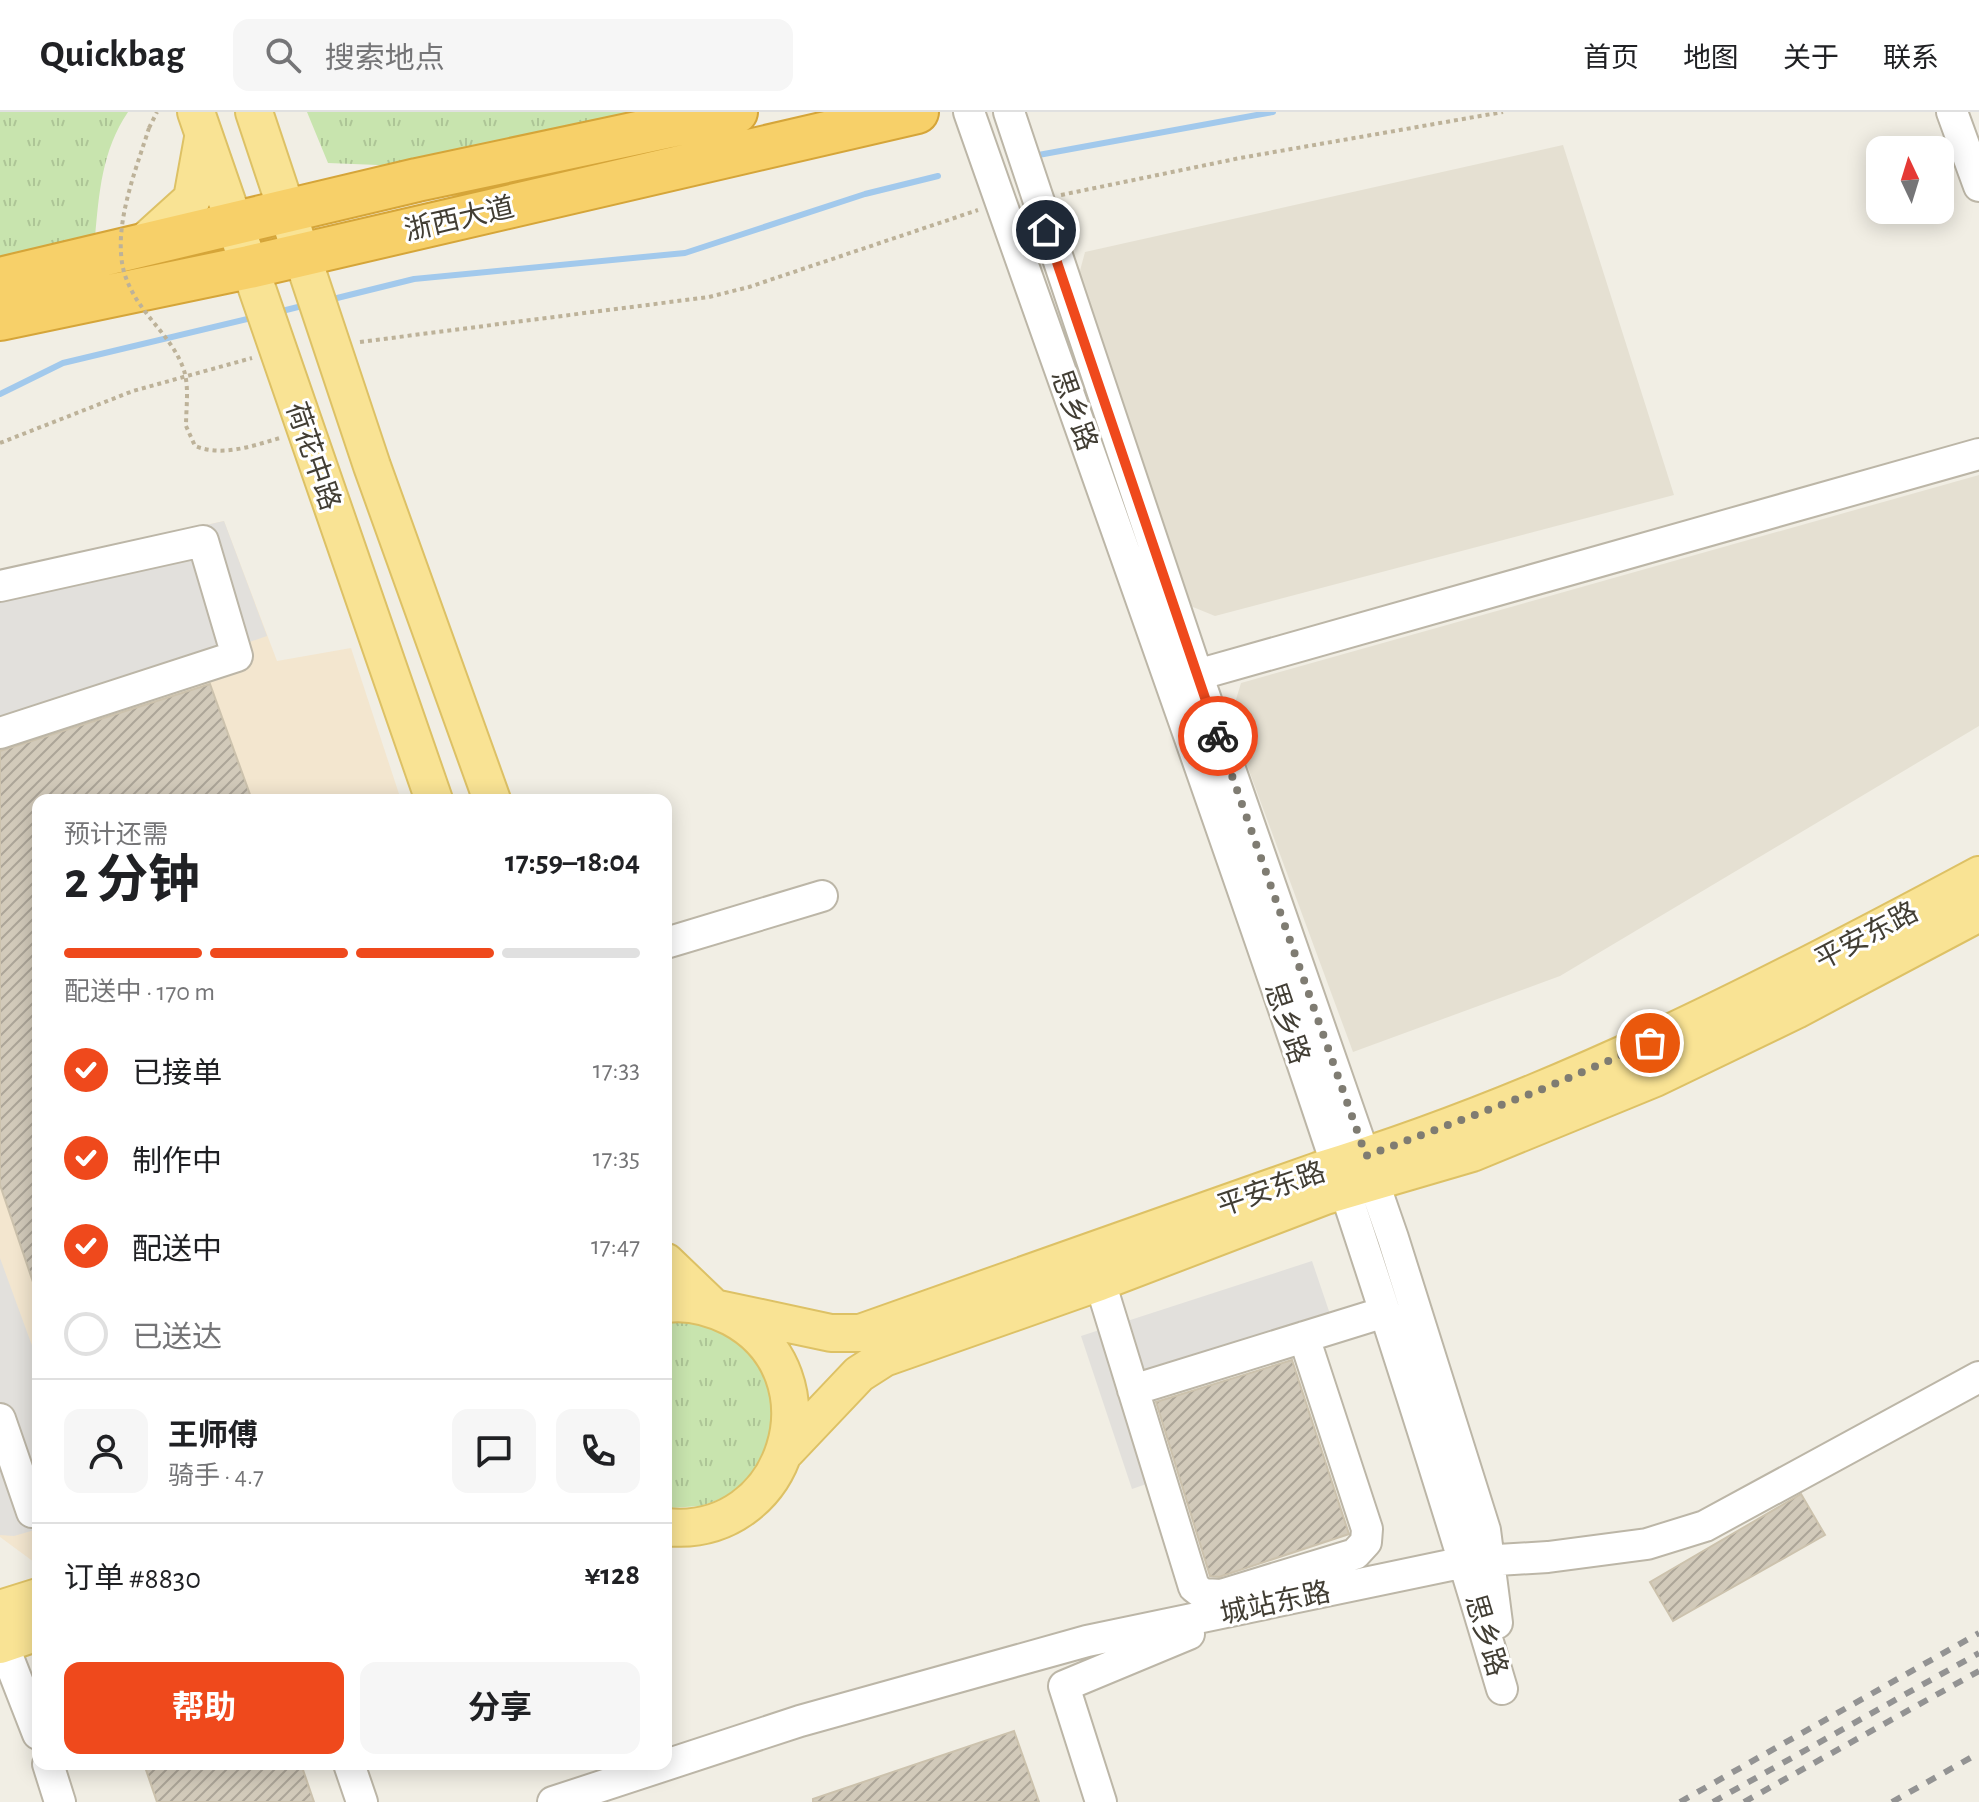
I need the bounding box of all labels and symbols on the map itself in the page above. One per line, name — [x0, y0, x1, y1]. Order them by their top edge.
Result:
north arrow — [1866, 136, 1954, 224]
street label: 浙西大道 — [401, 192, 517, 246]
pin — [1012, 196, 1080, 264]
street label: 思乡路 — [1046, 366, 1103, 455]
street label: 荷花中路 — [281, 398, 345, 514]
courier — [1178, 696, 1258, 776]
street label: 平安东路 — [1810, 896, 1923, 975]
street label: 思乡路 — [1259, 979, 1315, 1068]
pin — [1616, 1009, 1684, 1077]
street label: 平安东路 — [1213, 1157, 1329, 1221]
street label: 城站东路 — [1217, 1577, 1333, 1629]
street label: 思乡路 — [1459, 1591, 1513, 1680]

